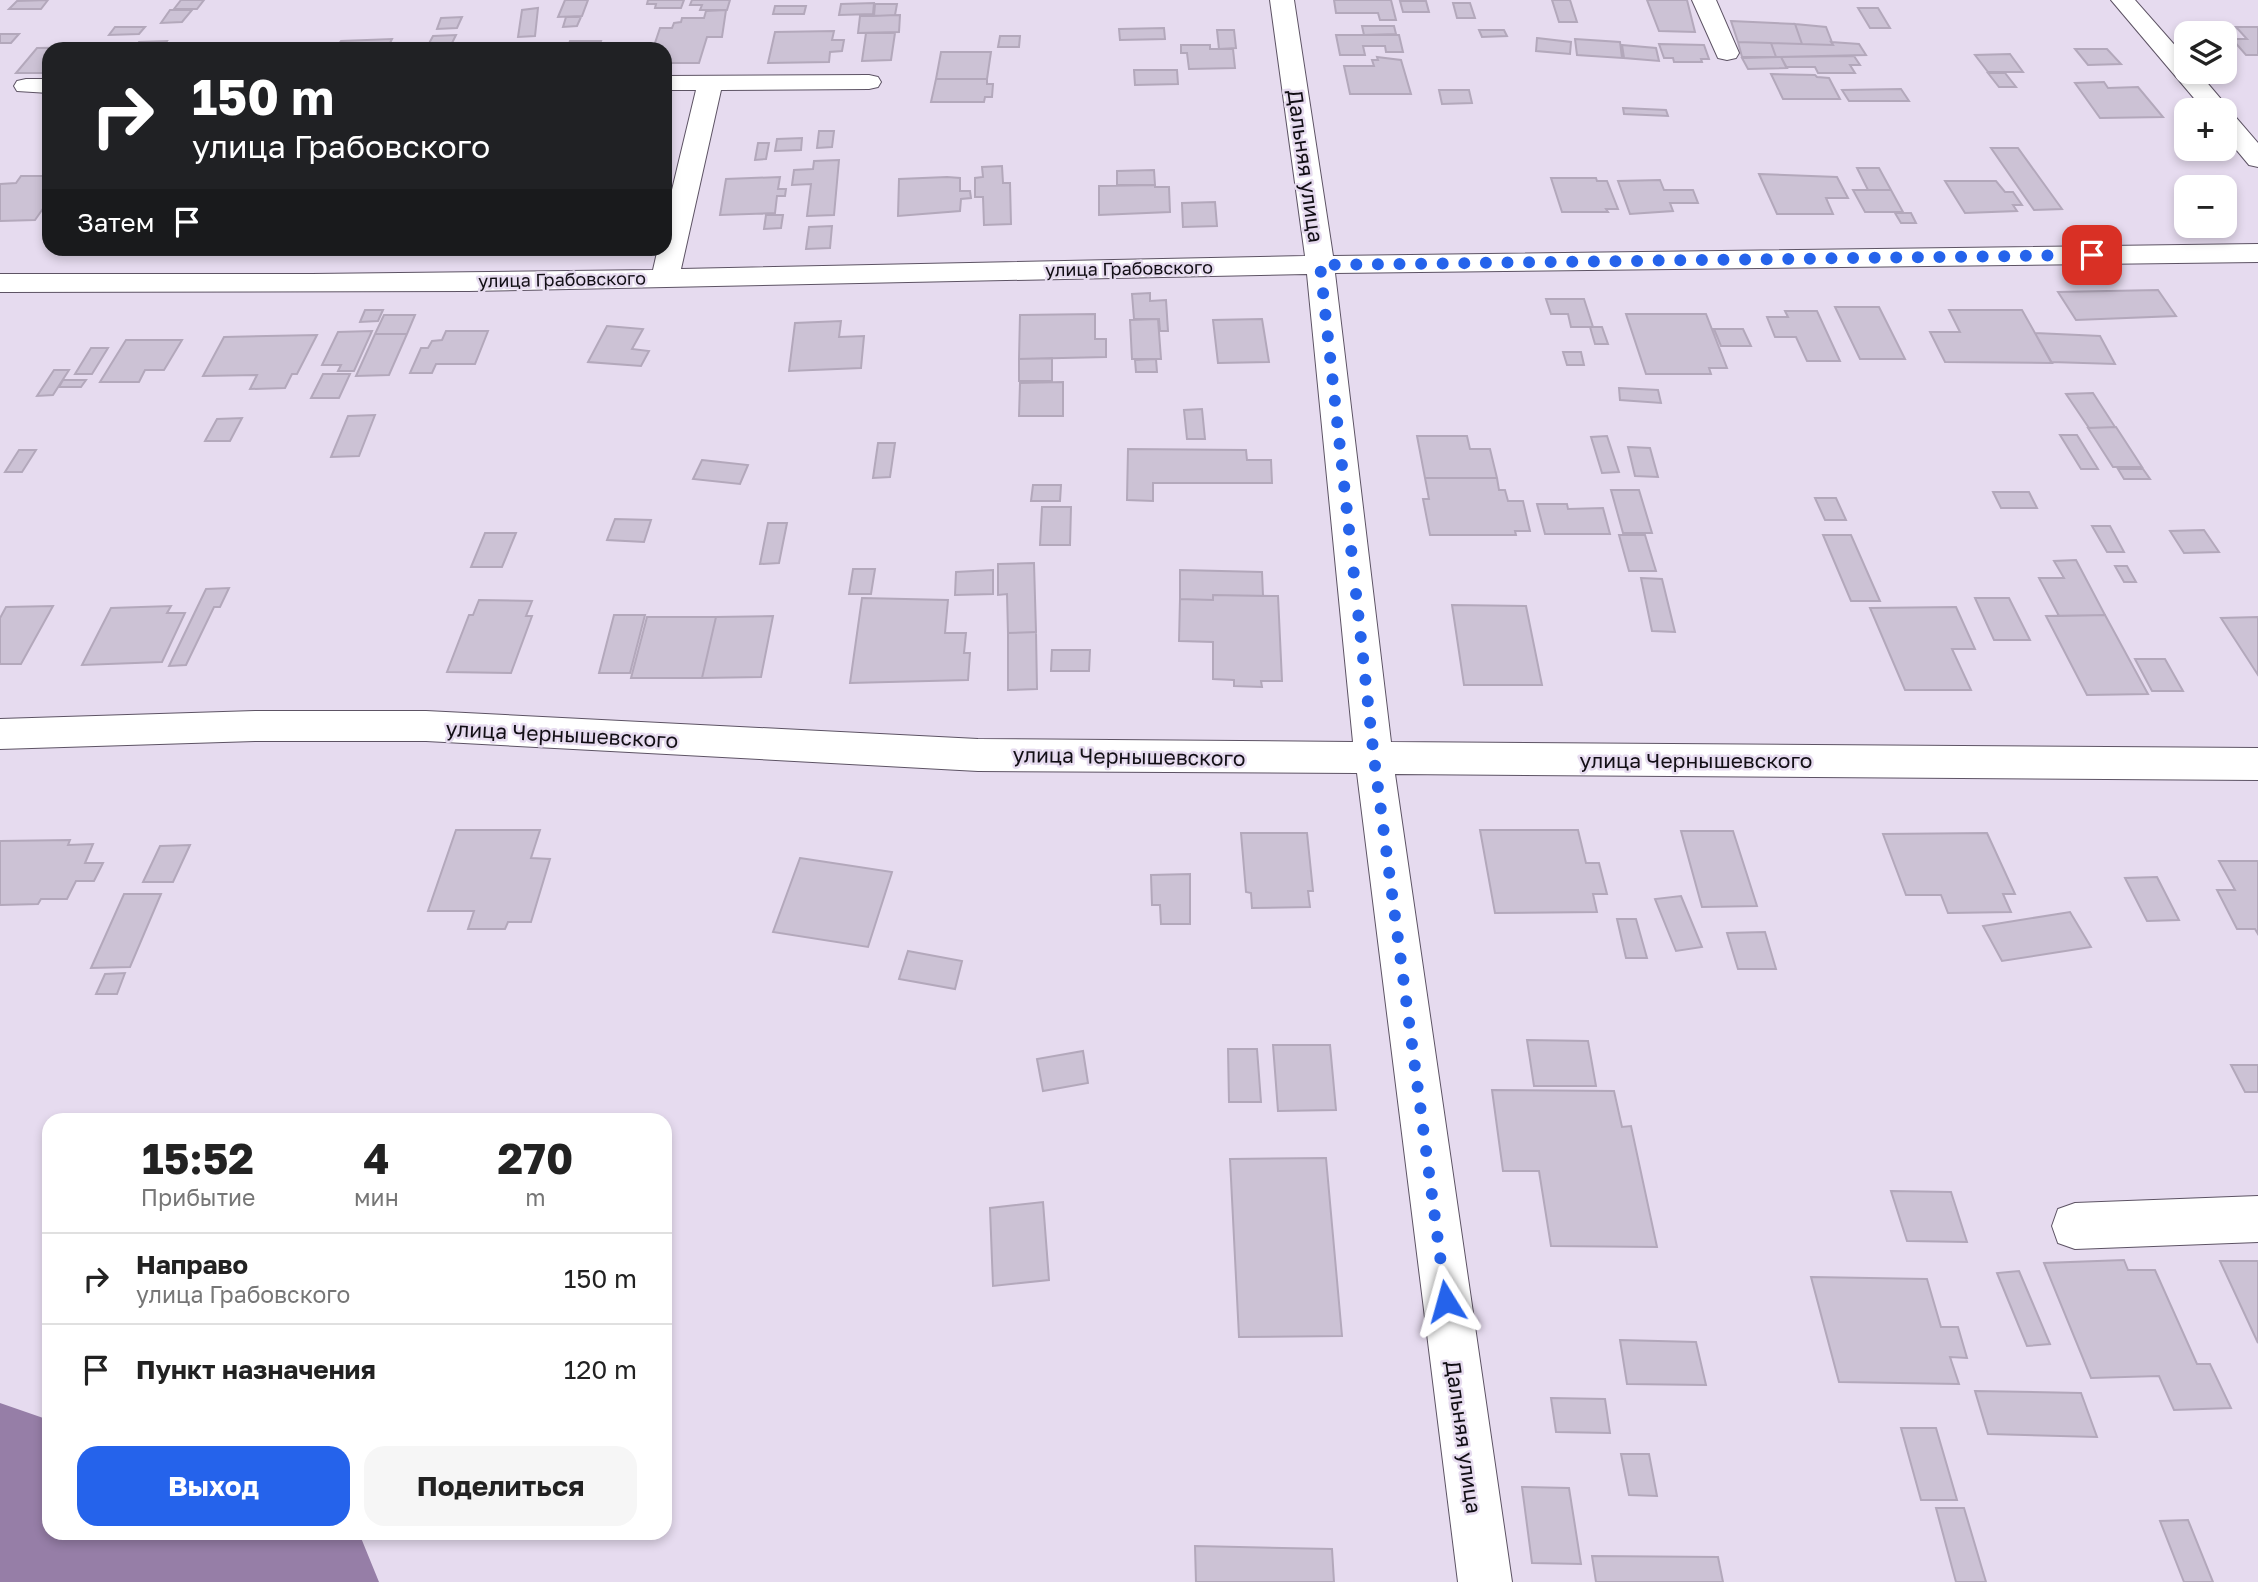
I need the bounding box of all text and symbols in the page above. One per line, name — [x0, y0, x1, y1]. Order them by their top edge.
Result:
map controls — [2174, 21, 2237, 238]
button: layers — [2174, 21, 2237, 84]
text: 150 m — [192, 67, 334, 126]
icon: right — [77, 70, 168, 161]
street label: Дальняя улица — [1282, 88, 1330, 244]
button: + — [2174, 98, 2237, 161]
text: улица Грабовского — [192, 127, 490, 165]
button: − — [2174, 175, 2237, 238]
icon: arrive — [168, 203, 206, 241]
text: Затем — [77, 207, 154, 238]
pin — [2062, 225, 2122, 285]
icon: arrive — [2073, 236, 2111, 274]
street label: улица Грабовского — [1045, 256, 1213, 280]
street label: улица Грабовского — [478, 267, 646, 291]
street label: улица Чернышевского — [445, 715, 679, 753]
street label: улица Чернышевского — [1012, 741, 1246, 771]
street label: улица Чернышевского — [1580, 747, 1812, 773]
text: 15:52 — [142, 1133, 254, 1183]
text: 4 — [363, 1133, 389, 1183]
text: 270 — [497, 1133, 573, 1183]
text: Прибытие — [141, 1183, 255, 1211]
text: мин — [354, 1183, 399, 1211]
text: m — [525, 1183, 546, 1211]
text: Направо — [136, 1249, 248, 1280]
icon: right — [77, 1260, 115, 1298]
text: 150 m — [564, 1263, 637, 1294]
position arrow — [1409, 1264, 1483, 1338]
text: улица Грабовского — [136, 1280, 350, 1308]
icon: arrive — [77, 1351, 115, 1389]
text: Пункт назначения — [136, 1354, 376, 1385]
text: 120 m — [564, 1354, 637, 1385]
street label: Дальняя улица — [1440, 1359, 1488, 1515]
button: Выход — [77, 1446, 350, 1526]
button: Поделиться — [364, 1446, 637, 1526]

